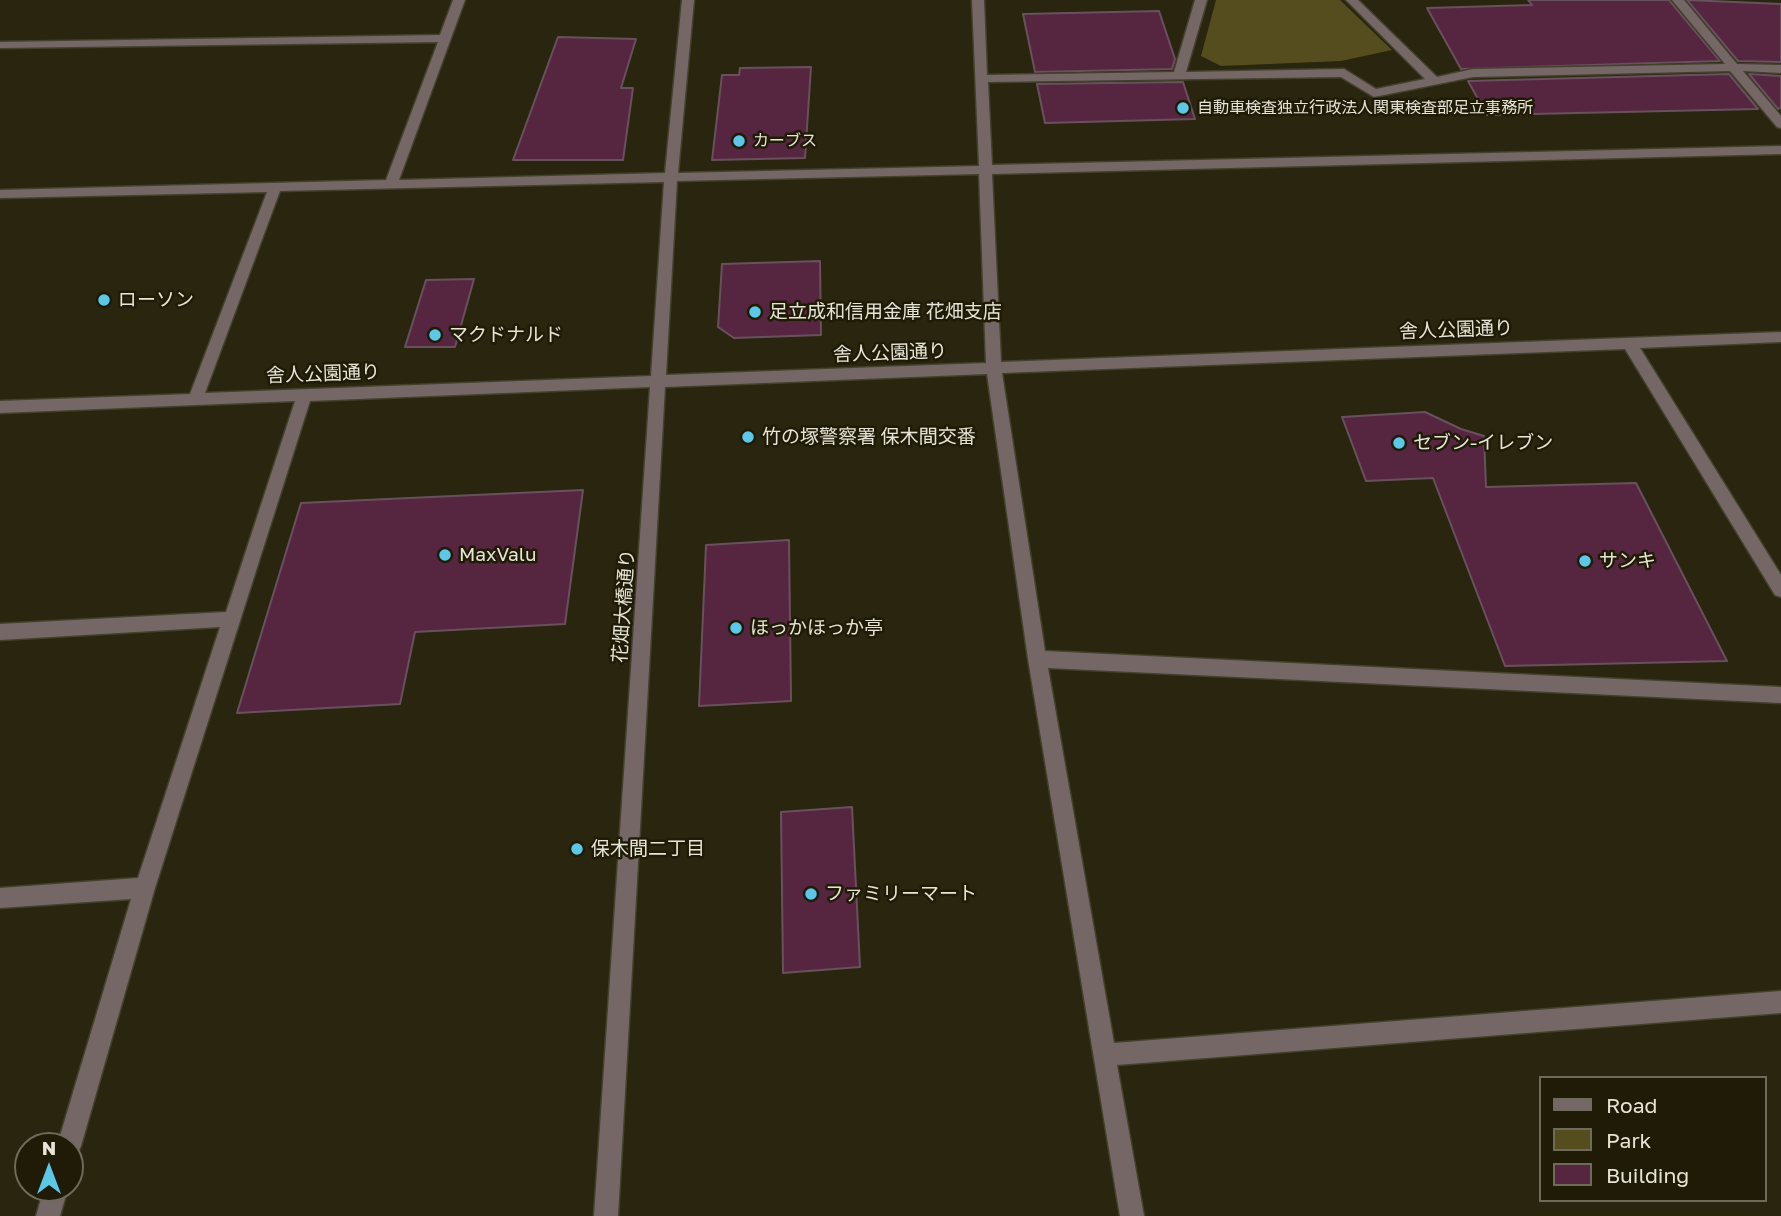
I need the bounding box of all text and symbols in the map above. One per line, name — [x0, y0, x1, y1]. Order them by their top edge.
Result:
place label: 自動車検査独立行政法人関東検査部足立事務所 — [1197, 98, 1533, 118]
marker: 自動車検査独立行政法人関東検査部足立事務所 — [1175, 100, 1191, 116]
place label: カーブス — [753, 131, 817, 151]
marker: カーブス — [731, 133, 747, 149]
place label: ローソン — [118, 289, 194, 311]
marker: ローソン — [96, 292, 112, 308]
place label: 足立成和信用金庫 花畑支店 — [769, 301, 1002, 323]
marker: 足立成和信用金庫 花畑支店 — [747, 304, 763, 320]
street label: 舎人公園通り — [1399, 317, 1513, 343]
place label: マクドナルド — [449, 324, 563, 346]
marker: マクドナルド — [427, 327, 443, 343]
street label: 舎人公園通り — [833, 340, 947, 366]
street label: 舎人公園通り — [266, 361, 380, 387]
place label: 竹の塚警察署 保木間交番 — [762, 426, 976, 448]
marker: 竹の塚警察署 保木間交番 — [740, 429, 756, 445]
place label: セブン-イレブン — [1413, 432, 1553, 454]
marker: セブン-イレブン — [1391, 435, 1407, 451]
place label: MaxValu — [459, 544, 536, 566]
marker: MaxValu — [437, 547, 453, 563]
street label: 花畑大橋通り — [609, 548, 639, 664]
place label: サンキ — [1599, 550, 1656, 572]
marker: サンキ — [1577, 553, 1593, 569]
place label: ほっかほっか亭 — [750, 617, 883, 639]
marker: ほっかほっか亭 — [728, 620, 744, 636]
place label: 保木間二丁目 — [591, 838, 705, 860]
marker: 保木間二丁目 — [569, 841, 585, 857]
place label: ファミリーマート — [825, 883, 977, 905]
marker: ファミリーマート — [803, 886, 819, 902]
legend — [1540, 1076, 1767, 1202]
text: Road — [1606, 1092, 1657, 1118]
text: Park — [1606, 1127, 1651, 1153]
north arrow — [14, 1132, 84, 1202]
text: N — [42, 1136, 56, 1159]
text: Building — [1606, 1162, 1689, 1188]

